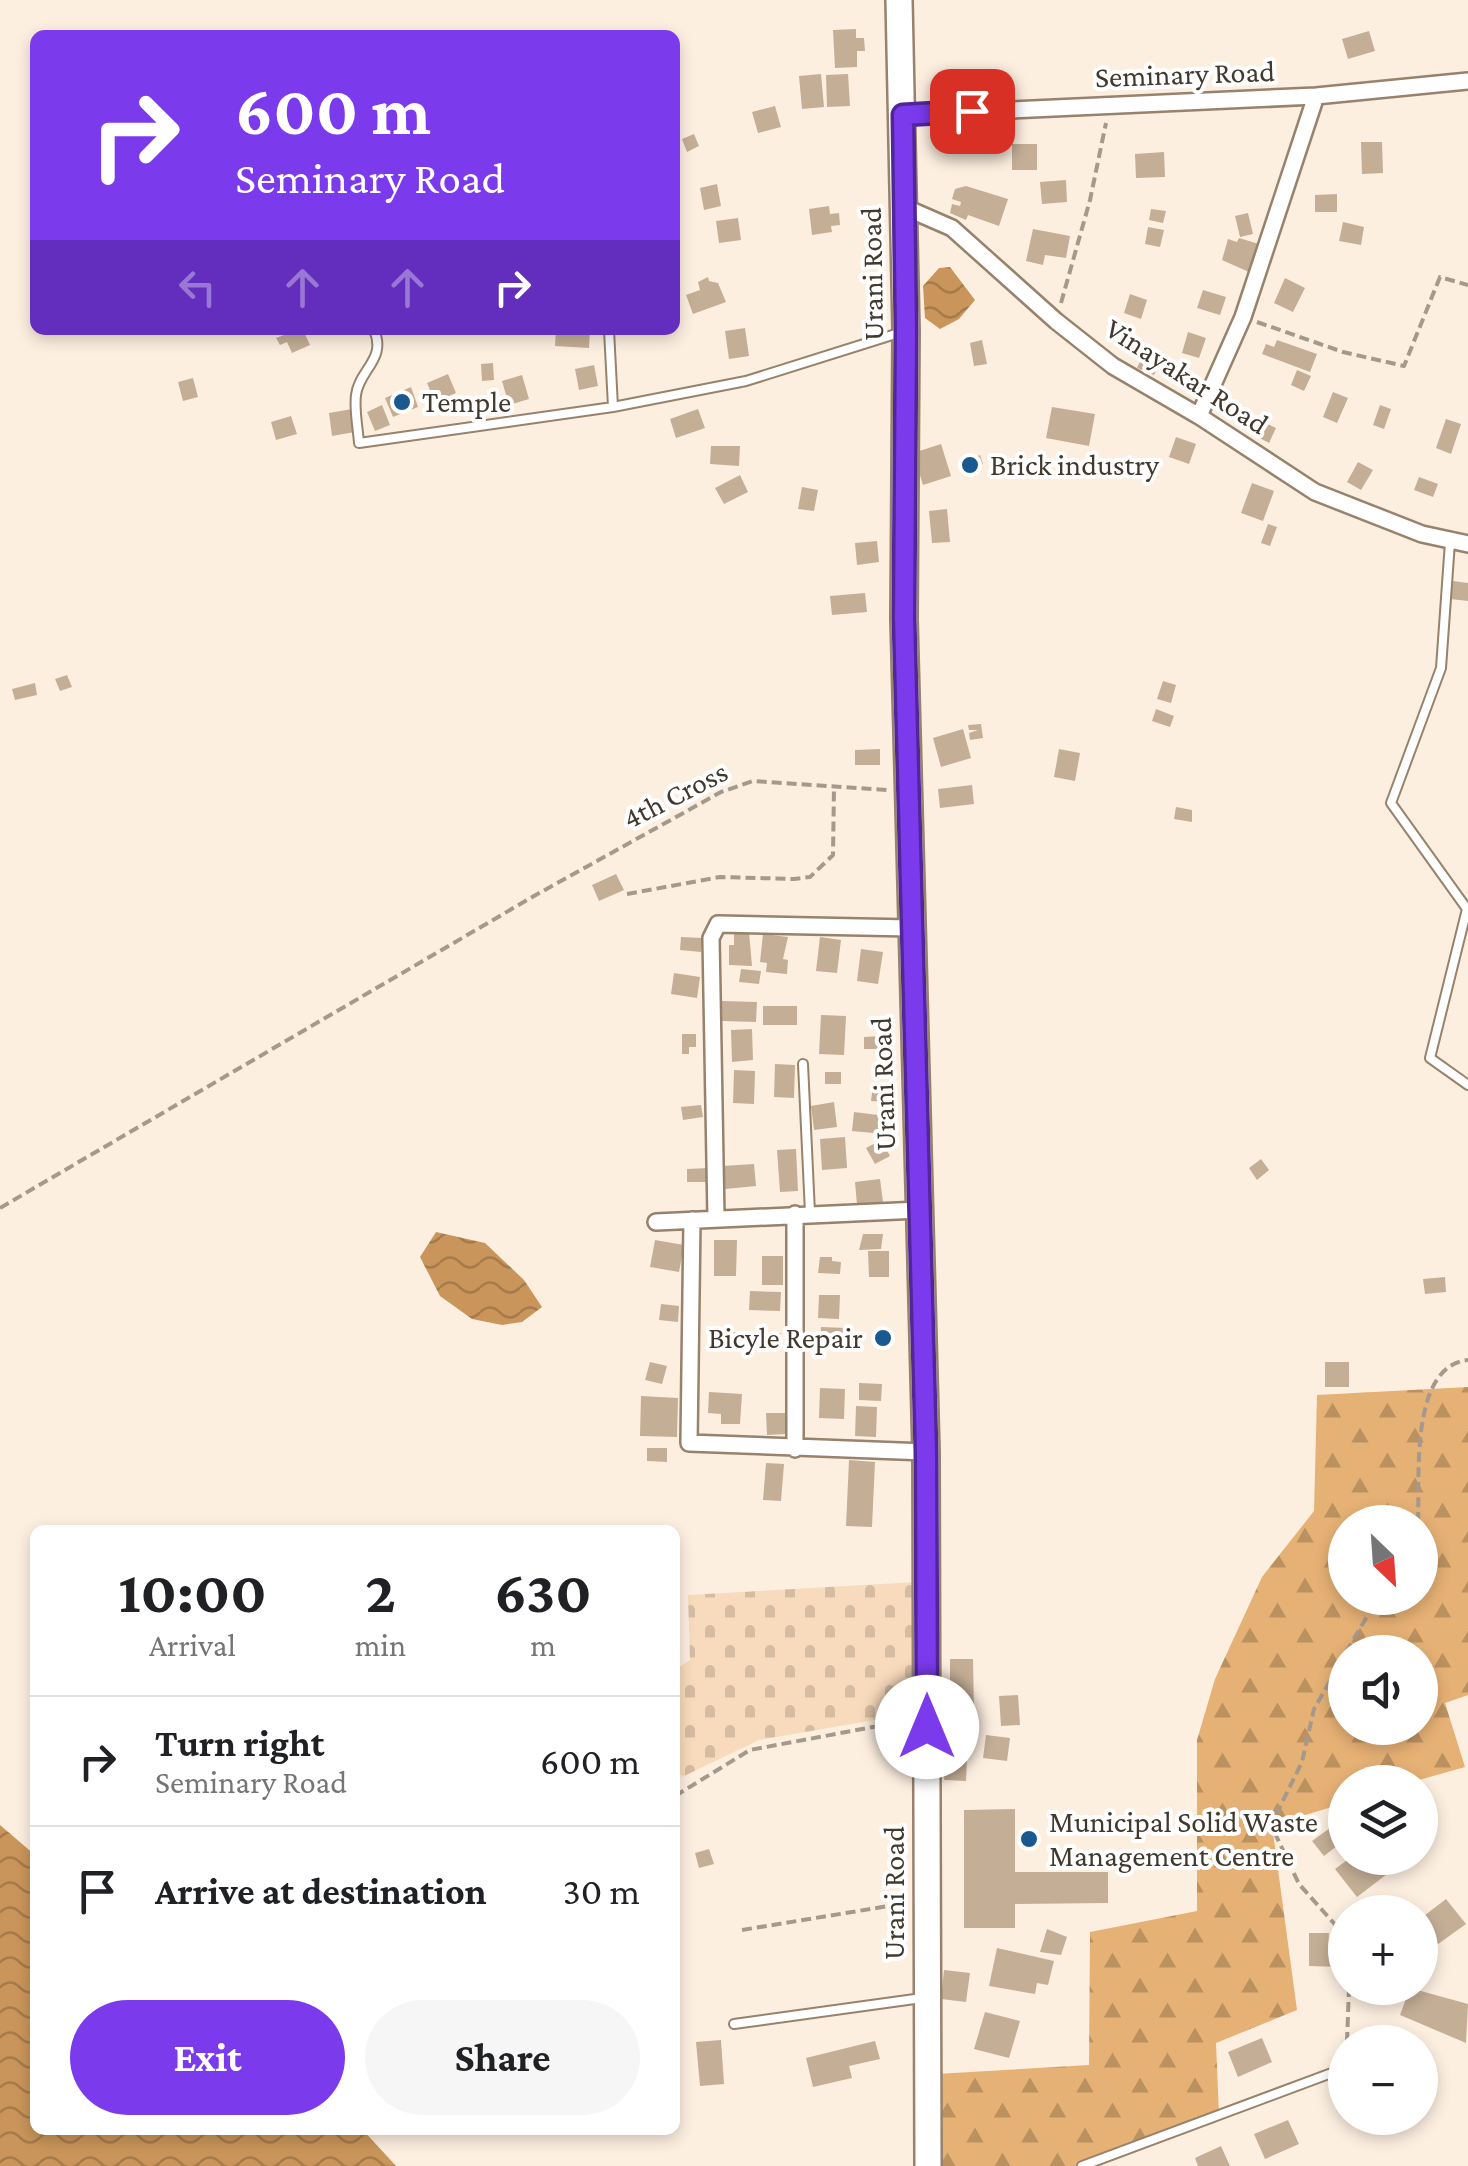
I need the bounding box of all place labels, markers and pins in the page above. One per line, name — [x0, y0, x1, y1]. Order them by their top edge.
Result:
pin — [930, 69, 1015, 154]
place label: Temple — [422, 385, 511, 419]
marker: Temple — [391, 391, 413, 413]
place label: Brick industry — [990, 448, 1159, 482]
marker: Brick industry — [959, 454, 981, 476]
place label: Bicyle Repair — [708, 1321, 863, 1355]
marker: Bicyle Repair — [872, 1327, 894, 1349]
place label: Municipal Solid Waste Management Centre — [1049, 1805, 1318, 1873]
marker: Municipal Solid Waste Management Centre — [1018, 1828, 1040, 1850]

